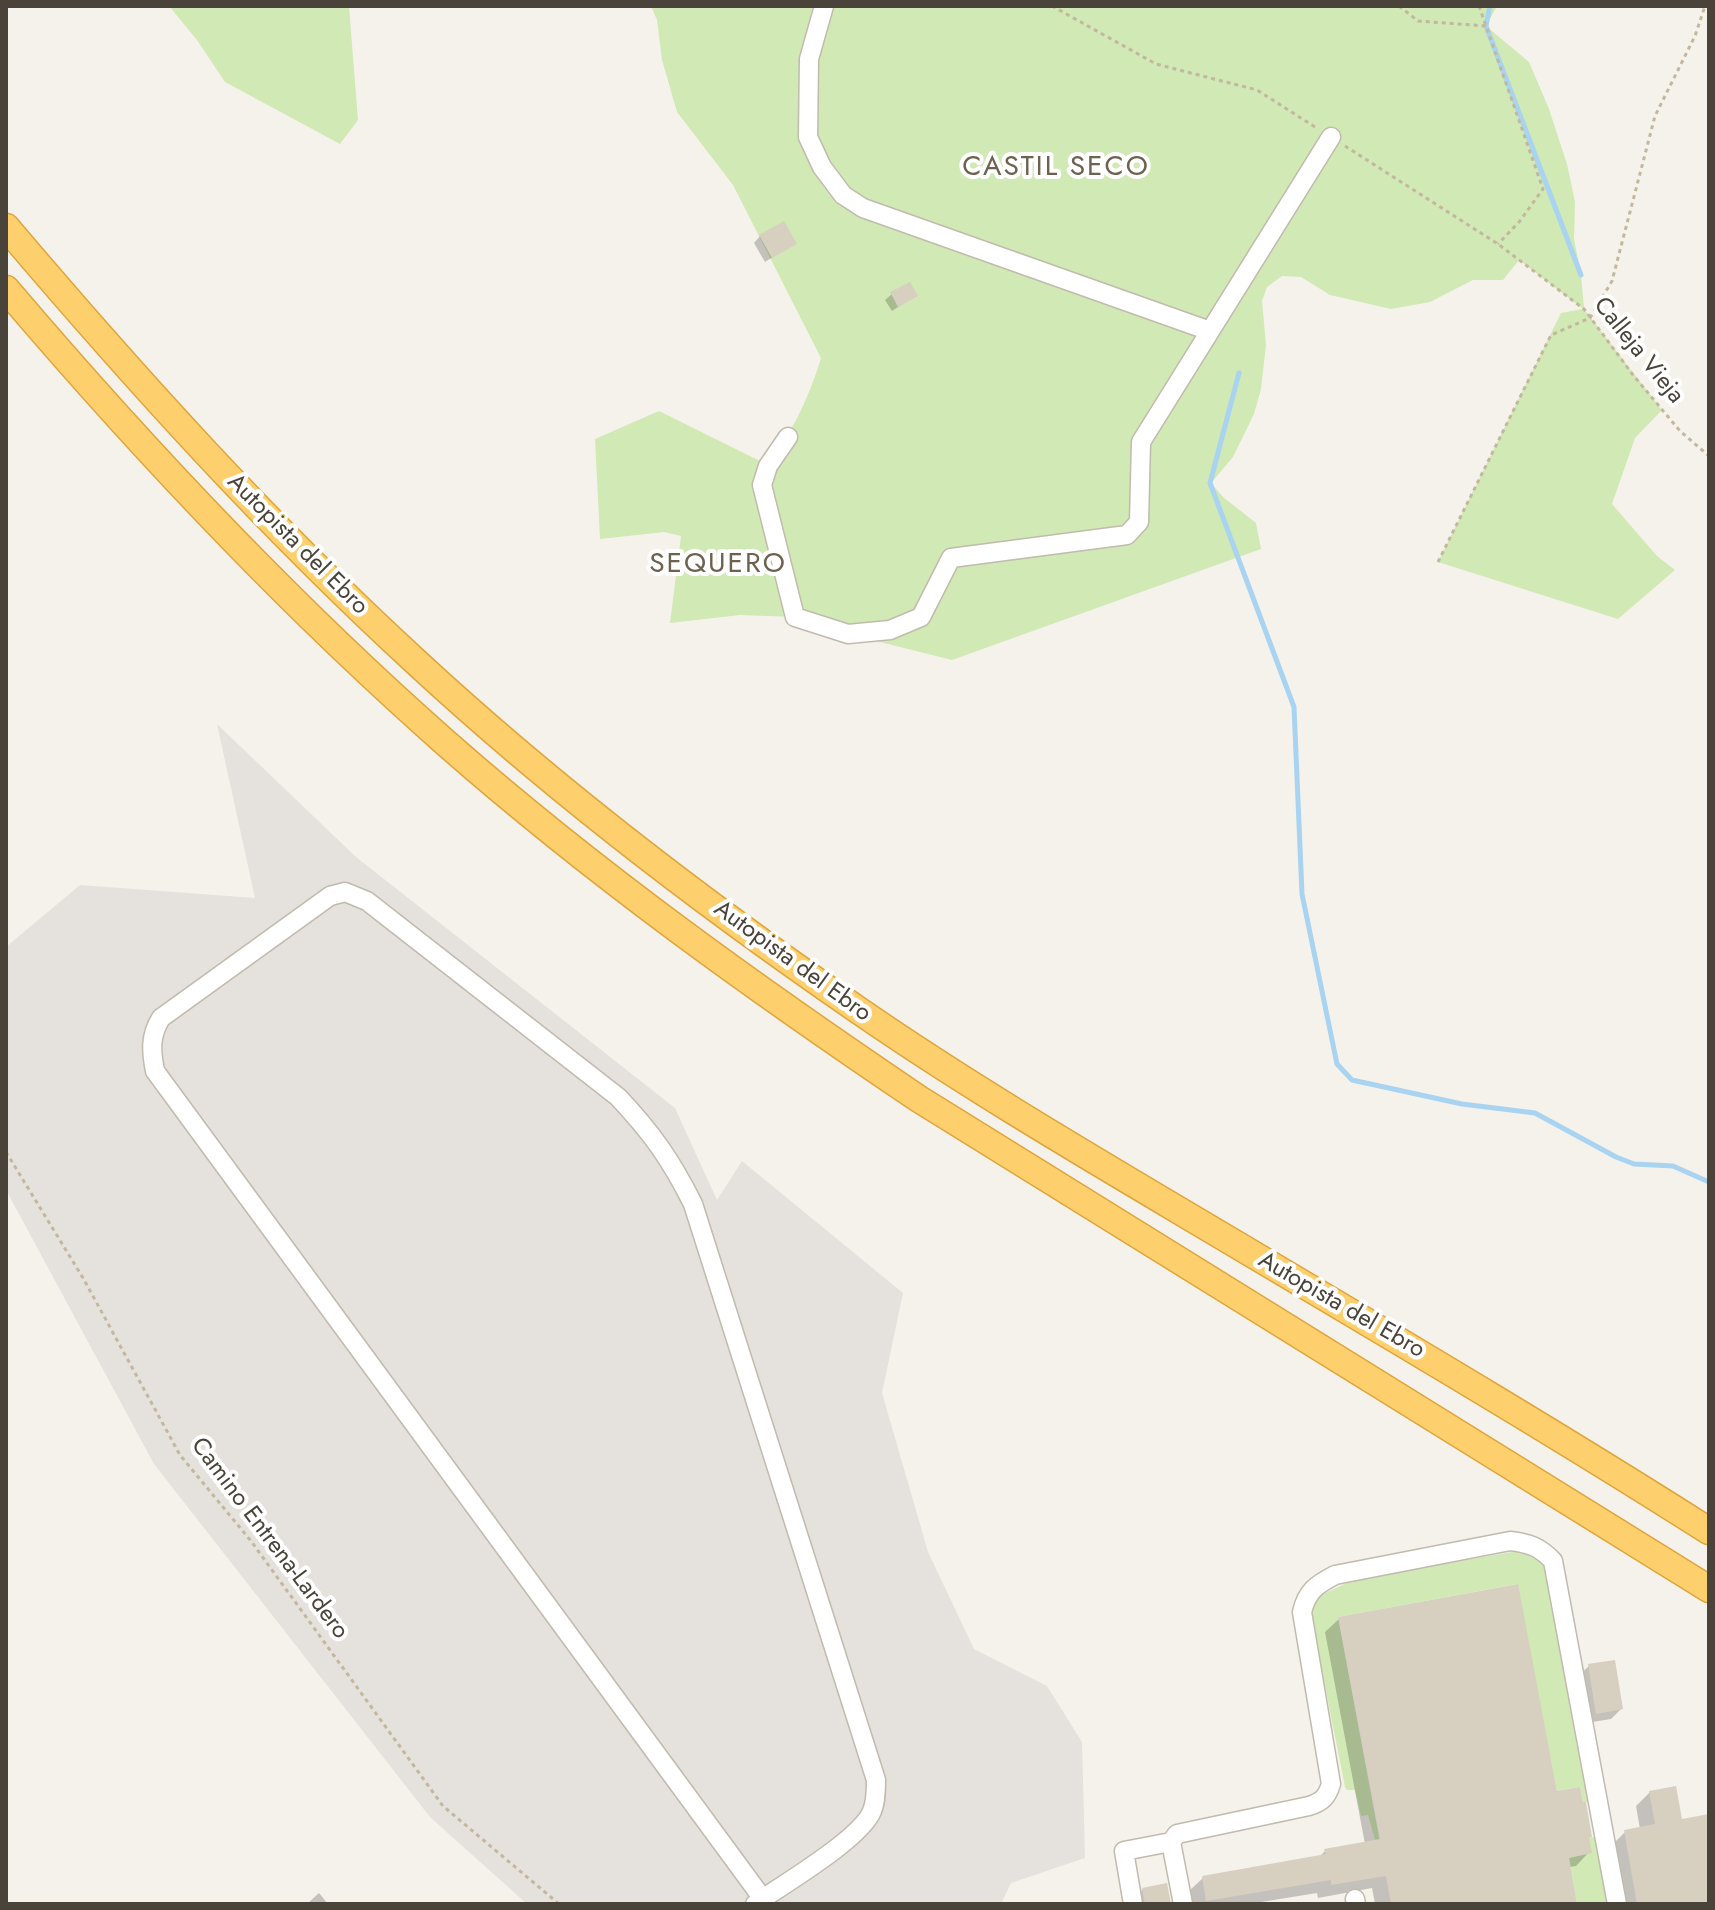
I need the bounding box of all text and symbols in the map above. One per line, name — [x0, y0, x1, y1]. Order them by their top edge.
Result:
district label: CASTIL SECO — [962, 151, 1150, 185]
street label: Calleja Vieja — [1586, 292, 1690, 410]
street label: Autopista del Ebro — [221, 469, 373, 621]
district label: SEQUERO — [649, 548, 787, 582]
street label: Autopista del Ebro — [708, 895, 876, 1029]
street label: Autopista del Ebro — [1253, 1247, 1429, 1365]
street label: Camino Entrena-Lardero — [184, 1433, 354, 1645]

